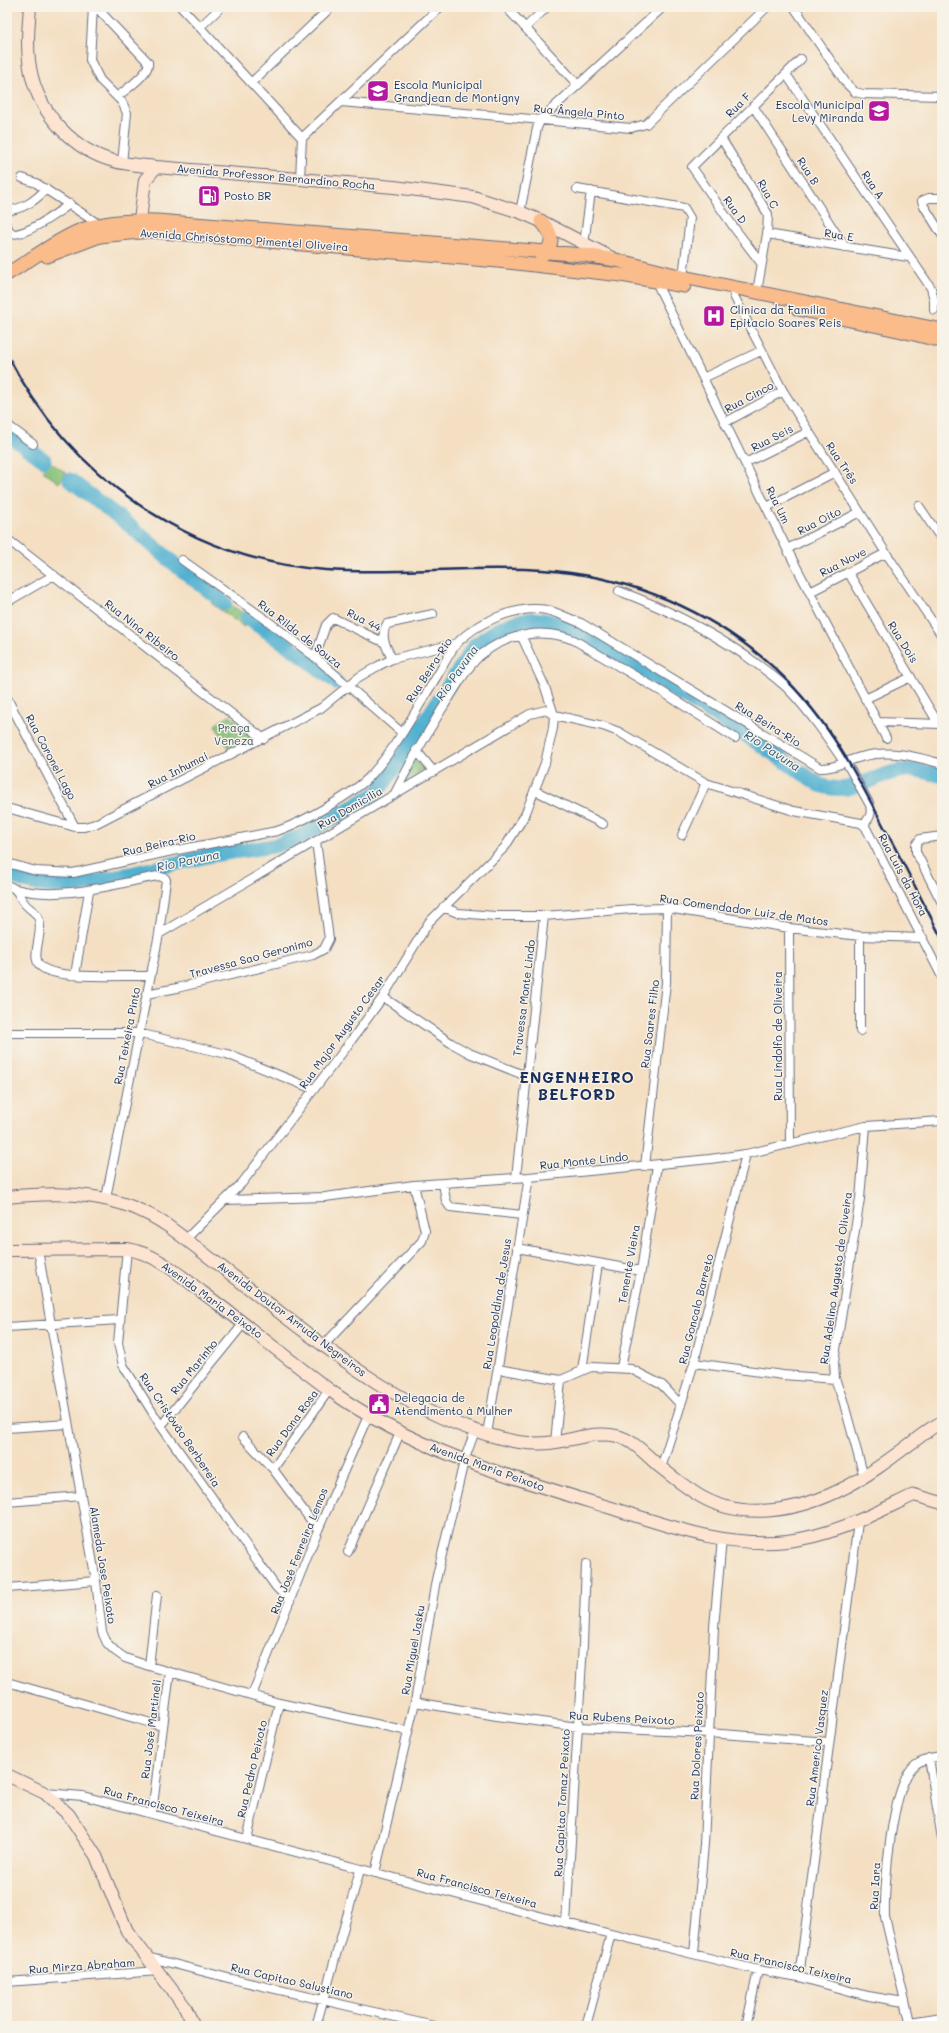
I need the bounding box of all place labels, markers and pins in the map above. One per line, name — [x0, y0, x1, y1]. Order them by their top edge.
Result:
place label: Escola Municipal Grandjean de Montigny — [394, 77, 520, 105]
school or university icon: Escola Municipal Grandjean de Montigny — [365, 78, 391, 104]
place label: Escola Municipal Levy Miranda — [776, 97, 864, 125]
school or university icon: Escola Municipal Levy Miranda — [866, 98, 892, 124]
fuel station icon: Posto BR — [196, 183, 222, 209]
place label: Posto BR — [224, 188, 271, 203]
place label: Clínica da Família Epitacio Soares Reis — [730, 302, 841, 330]
hospital icon: Clínica da Família Epitacio Soares Reis — [701, 303, 727, 329]
place label: Delegacia de Atendimento à Mulher — [394, 1390, 513, 1418]
public building icon: Delegacia de Atendimento à Mulher — [366, 1391, 392, 1417]

